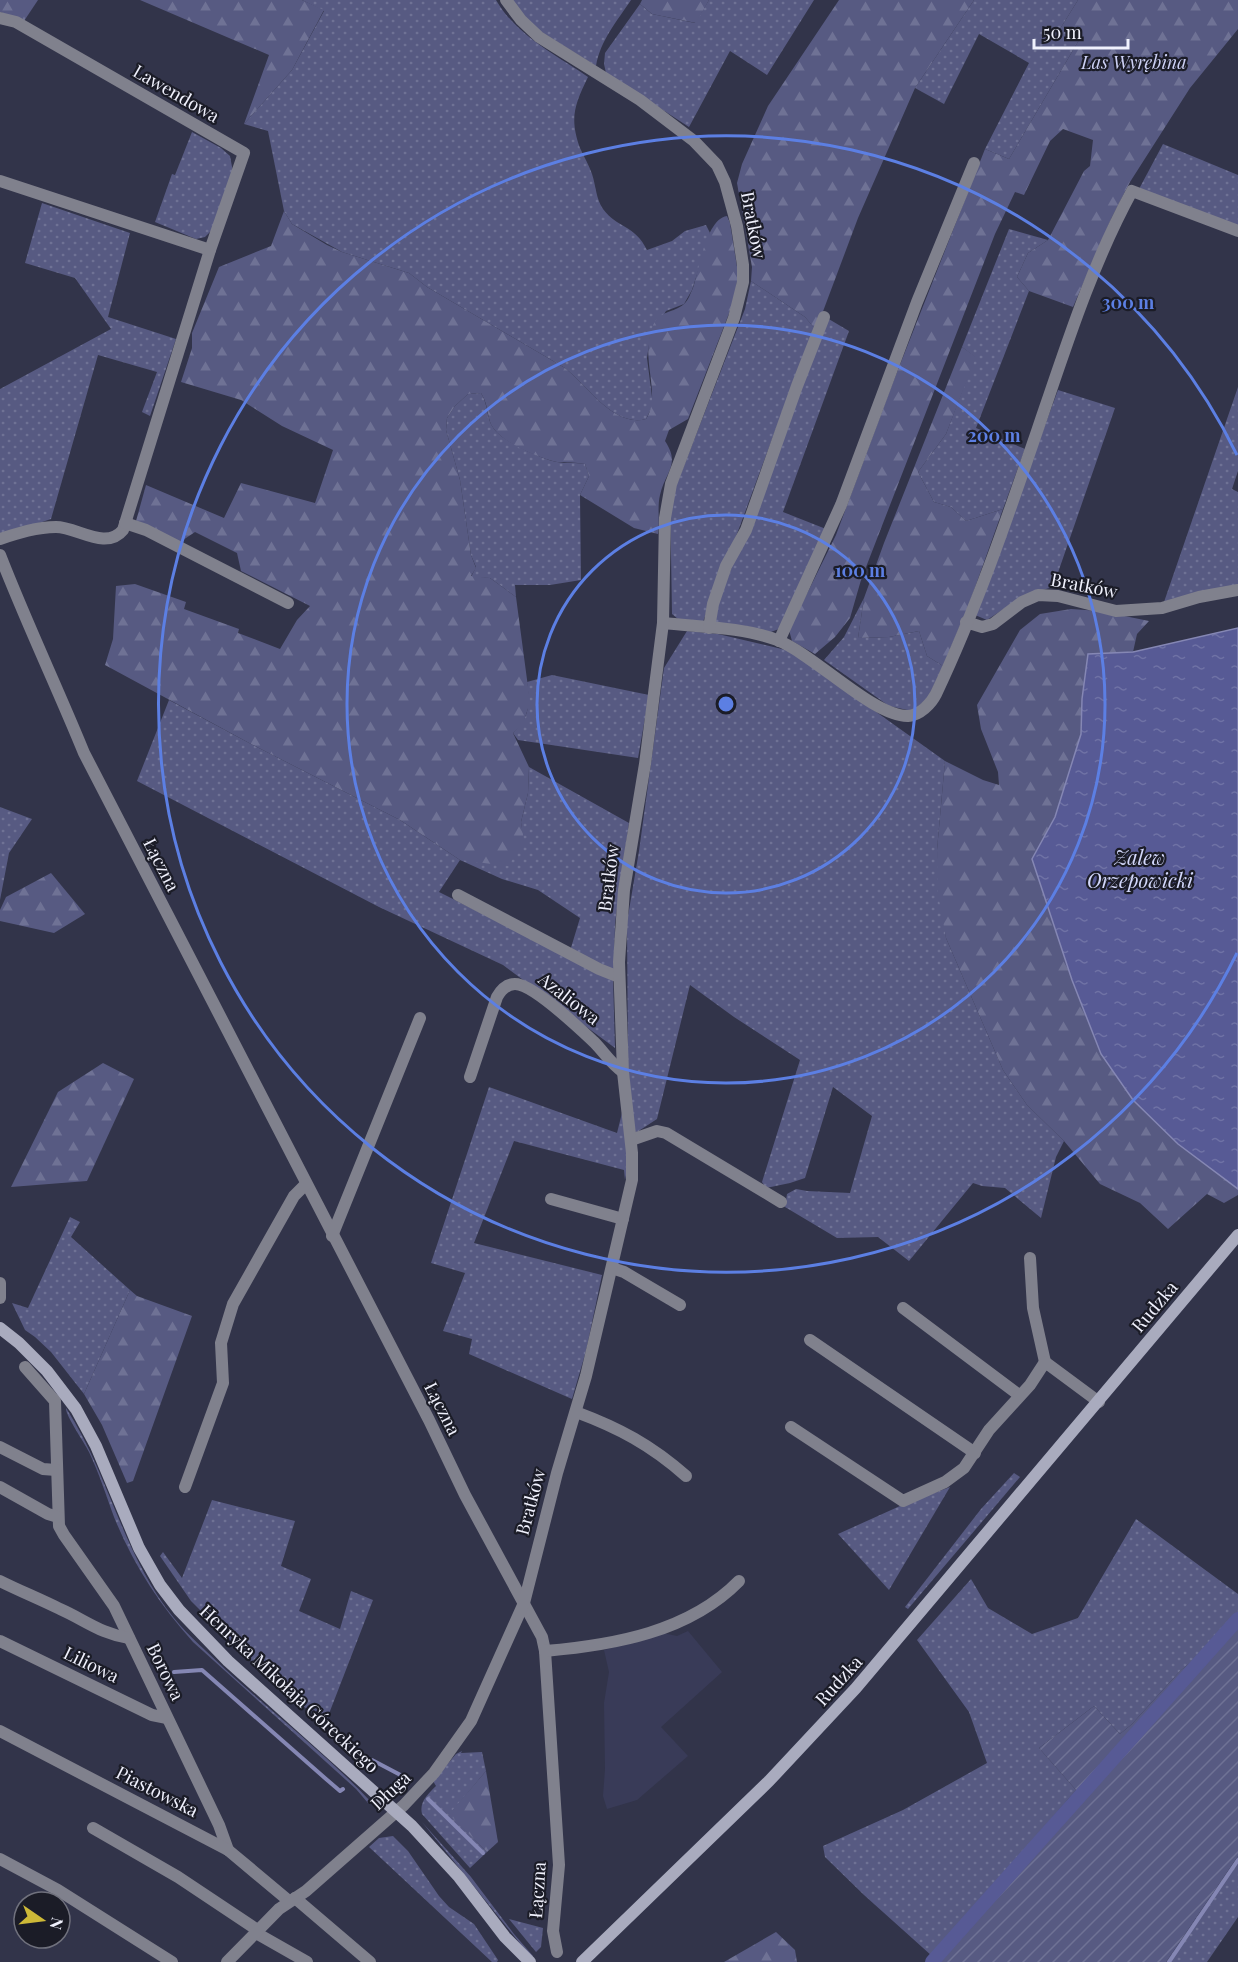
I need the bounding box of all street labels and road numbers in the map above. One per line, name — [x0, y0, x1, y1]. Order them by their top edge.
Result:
street label: Lawendowa — [129, 59, 224, 128]
street label: Bratków — [736, 189, 772, 260]
street label: Bratków — [1049, 567, 1120, 603]
street label: Łączna — [138, 834, 185, 895]
street label: Bratków — [592, 843, 624, 913]
street label: Azaliowa — [533, 966, 605, 1030]
street label: Rudzka — [1126, 1276, 1183, 1337]
street label: Łączna — [419, 1378, 466, 1439]
street label: Bratków — [510, 1466, 550, 1537]
street label: Henryka Mikołaja Góreckiego — [195, 1599, 384, 1778]
street label: Borowa — [142, 1639, 190, 1704]
street label: Liliowa — [60, 1640, 123, 1688]
street label: Rudzka — [809, 1650, 867, 1711]
street label: Piastowska — [112, 1760, 203, 1822]
street label: Długa — [365, 1766, 416, 1815]
street label: Łączna — [523, 1861, 551, 1919]

